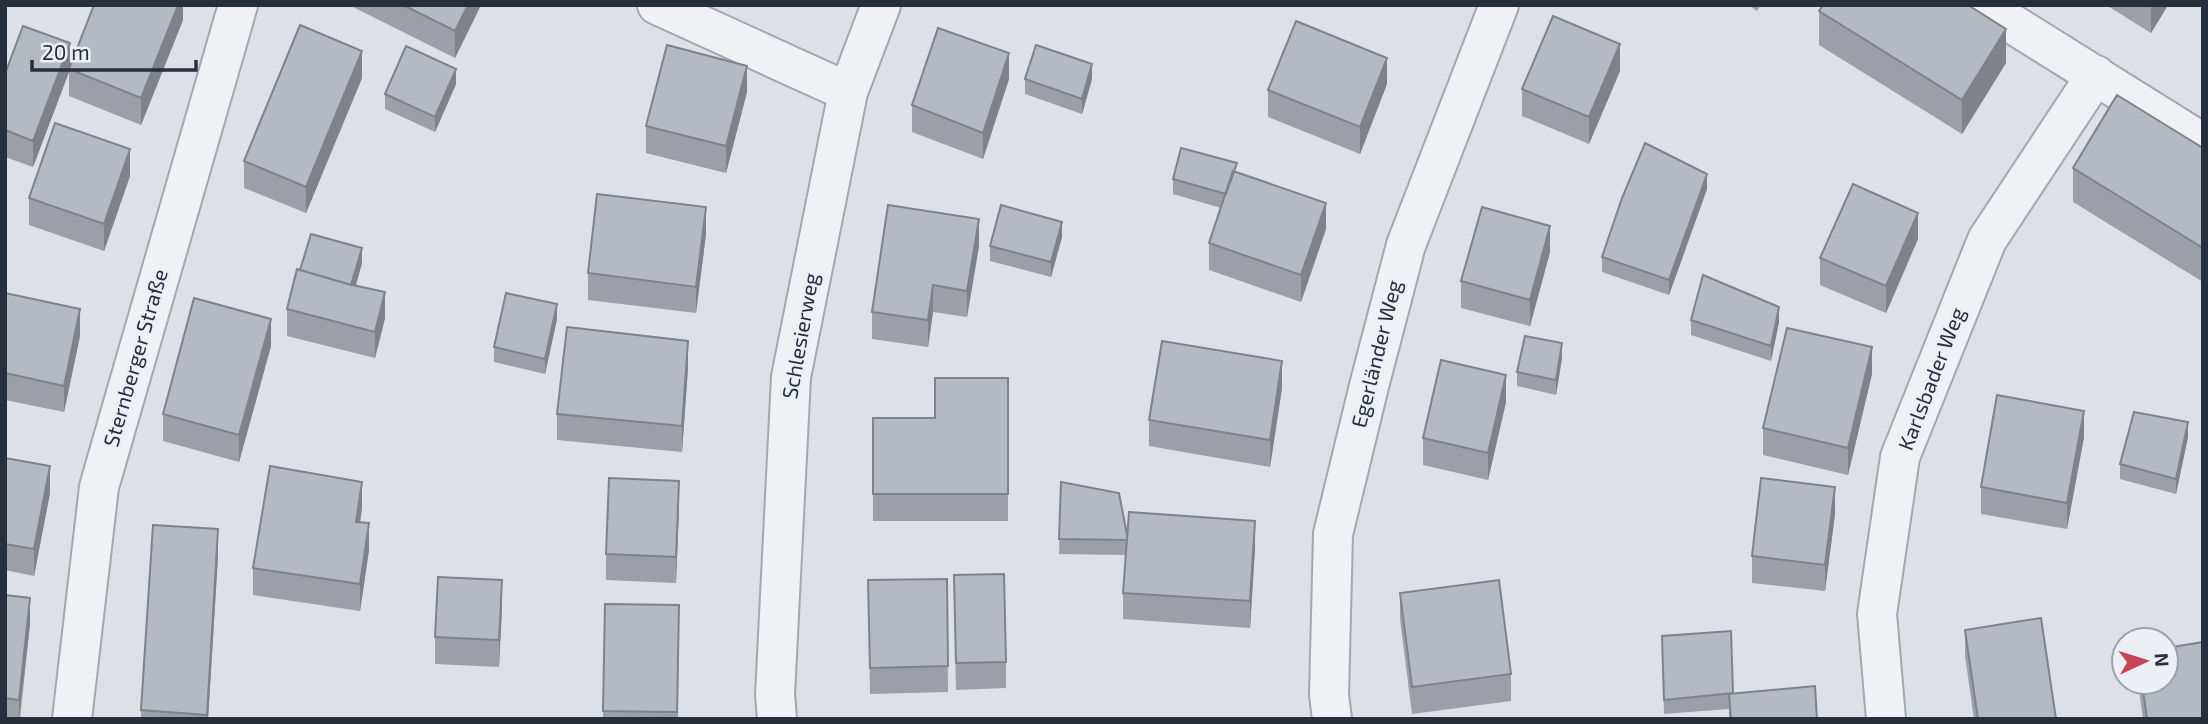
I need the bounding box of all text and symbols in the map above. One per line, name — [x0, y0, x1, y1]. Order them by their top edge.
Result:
scale bar — [32, 28, 196, 72]
text: 20 m — [42, 39, 90, 64]
street label: Sternberger Straße — [97, 266, 172, 449]
street label: Schlesierweg — [776, 270, 823, 401]
street label: Egerländer Weg — [1345, 277, 1406, 430]
street label: Karlsbader Weg — [1892, 303, 1969, 453]
north arrow — [2110, 626, 2180, 696]
text: N — [2151, 652, 2174, 667]

